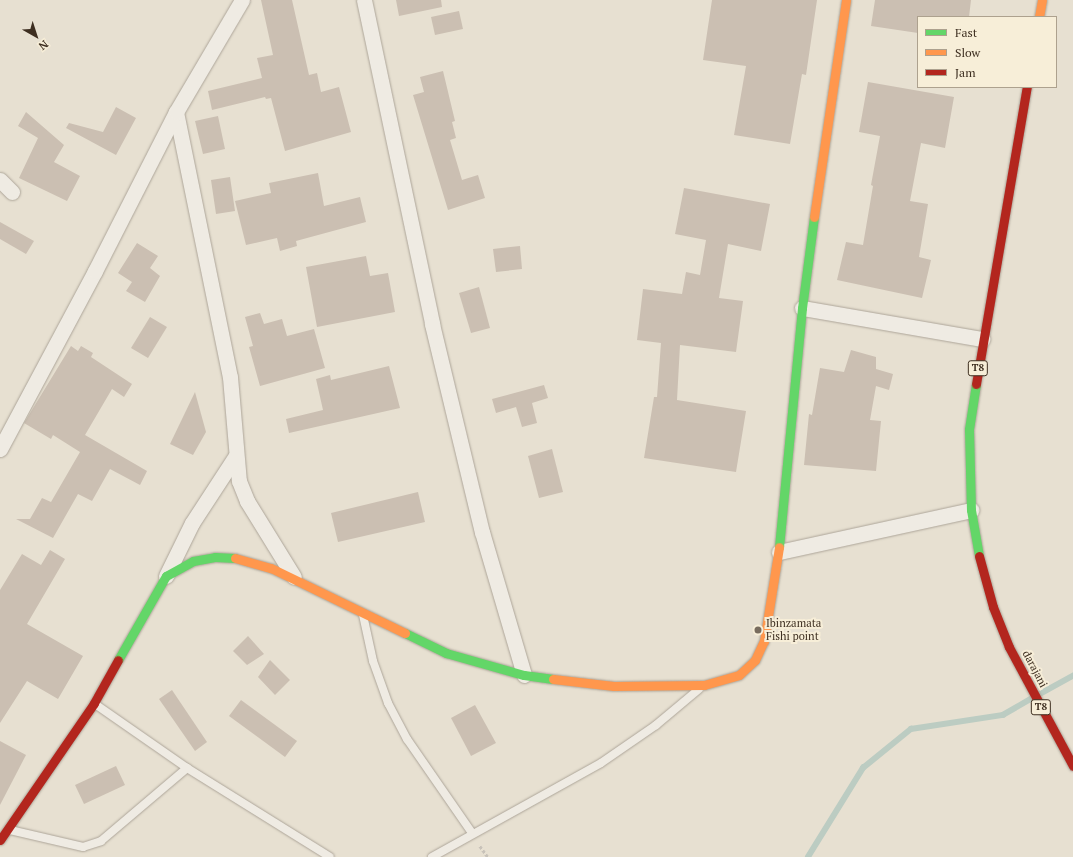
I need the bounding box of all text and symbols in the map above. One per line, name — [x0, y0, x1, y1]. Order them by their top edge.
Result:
north arrow — [16, 16, 56, 56]
legend — [917, 16, 1057, 88]
text: Fast — [955, 25, 977, 40]
text: N — [36, 37, 51, 53]
text: Slow — [955, 45, 980, 60]
text: Jam — [955, 65, 976, 80]
road number: T8 — [967, 360, 989, 376]
place label: Ibinzamata Fishi point — [766, 617, 821, 643]
marker: Ibinzamata Fishi point — [753, 625, 763, 635]
street label: darajani — [1020, 648, 1050, 690]
road number: T8 — [1030, 699, 1052, 715]

